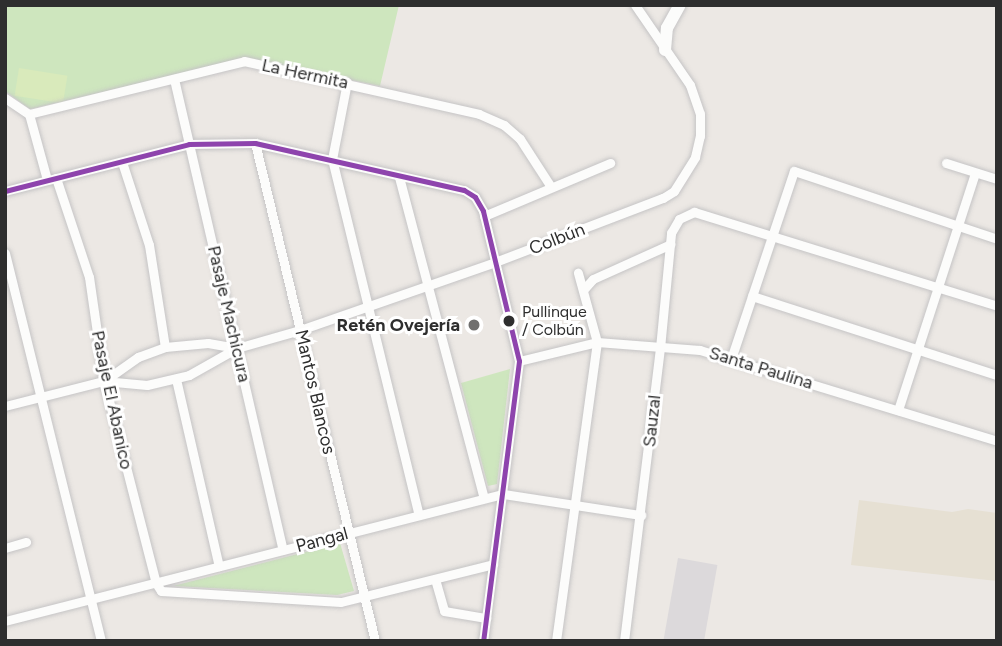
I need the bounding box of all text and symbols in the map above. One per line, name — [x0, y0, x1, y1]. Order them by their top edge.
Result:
street label: La Hermita — [260, 54, 350, 94]
street label: Colbún — [526, 219, 588, 259]
street label: Pasaje Machicura — [203, 244, 255, 384]
place label: Pullinque / Colbún — [522, 302, 587, 340]
place label: Retén Ovejería — [337, 314, 460, 336]
marker: Pullinque / Colbún — [502, 314, 516, 328]
marker: Retén Ovejería — [466, 317, 482, 333]
street label: Mantos Blancos — [290, 328, 340, 456]
street label: Pasaje El Abanico — [87, 329, 137, 471]
street label: Santa Paulina — [706, 342, 816, 394]
street label: Sauzal — [639, 394, 665, 448]
street label: Pangal — [294, 523, 350, 557]

